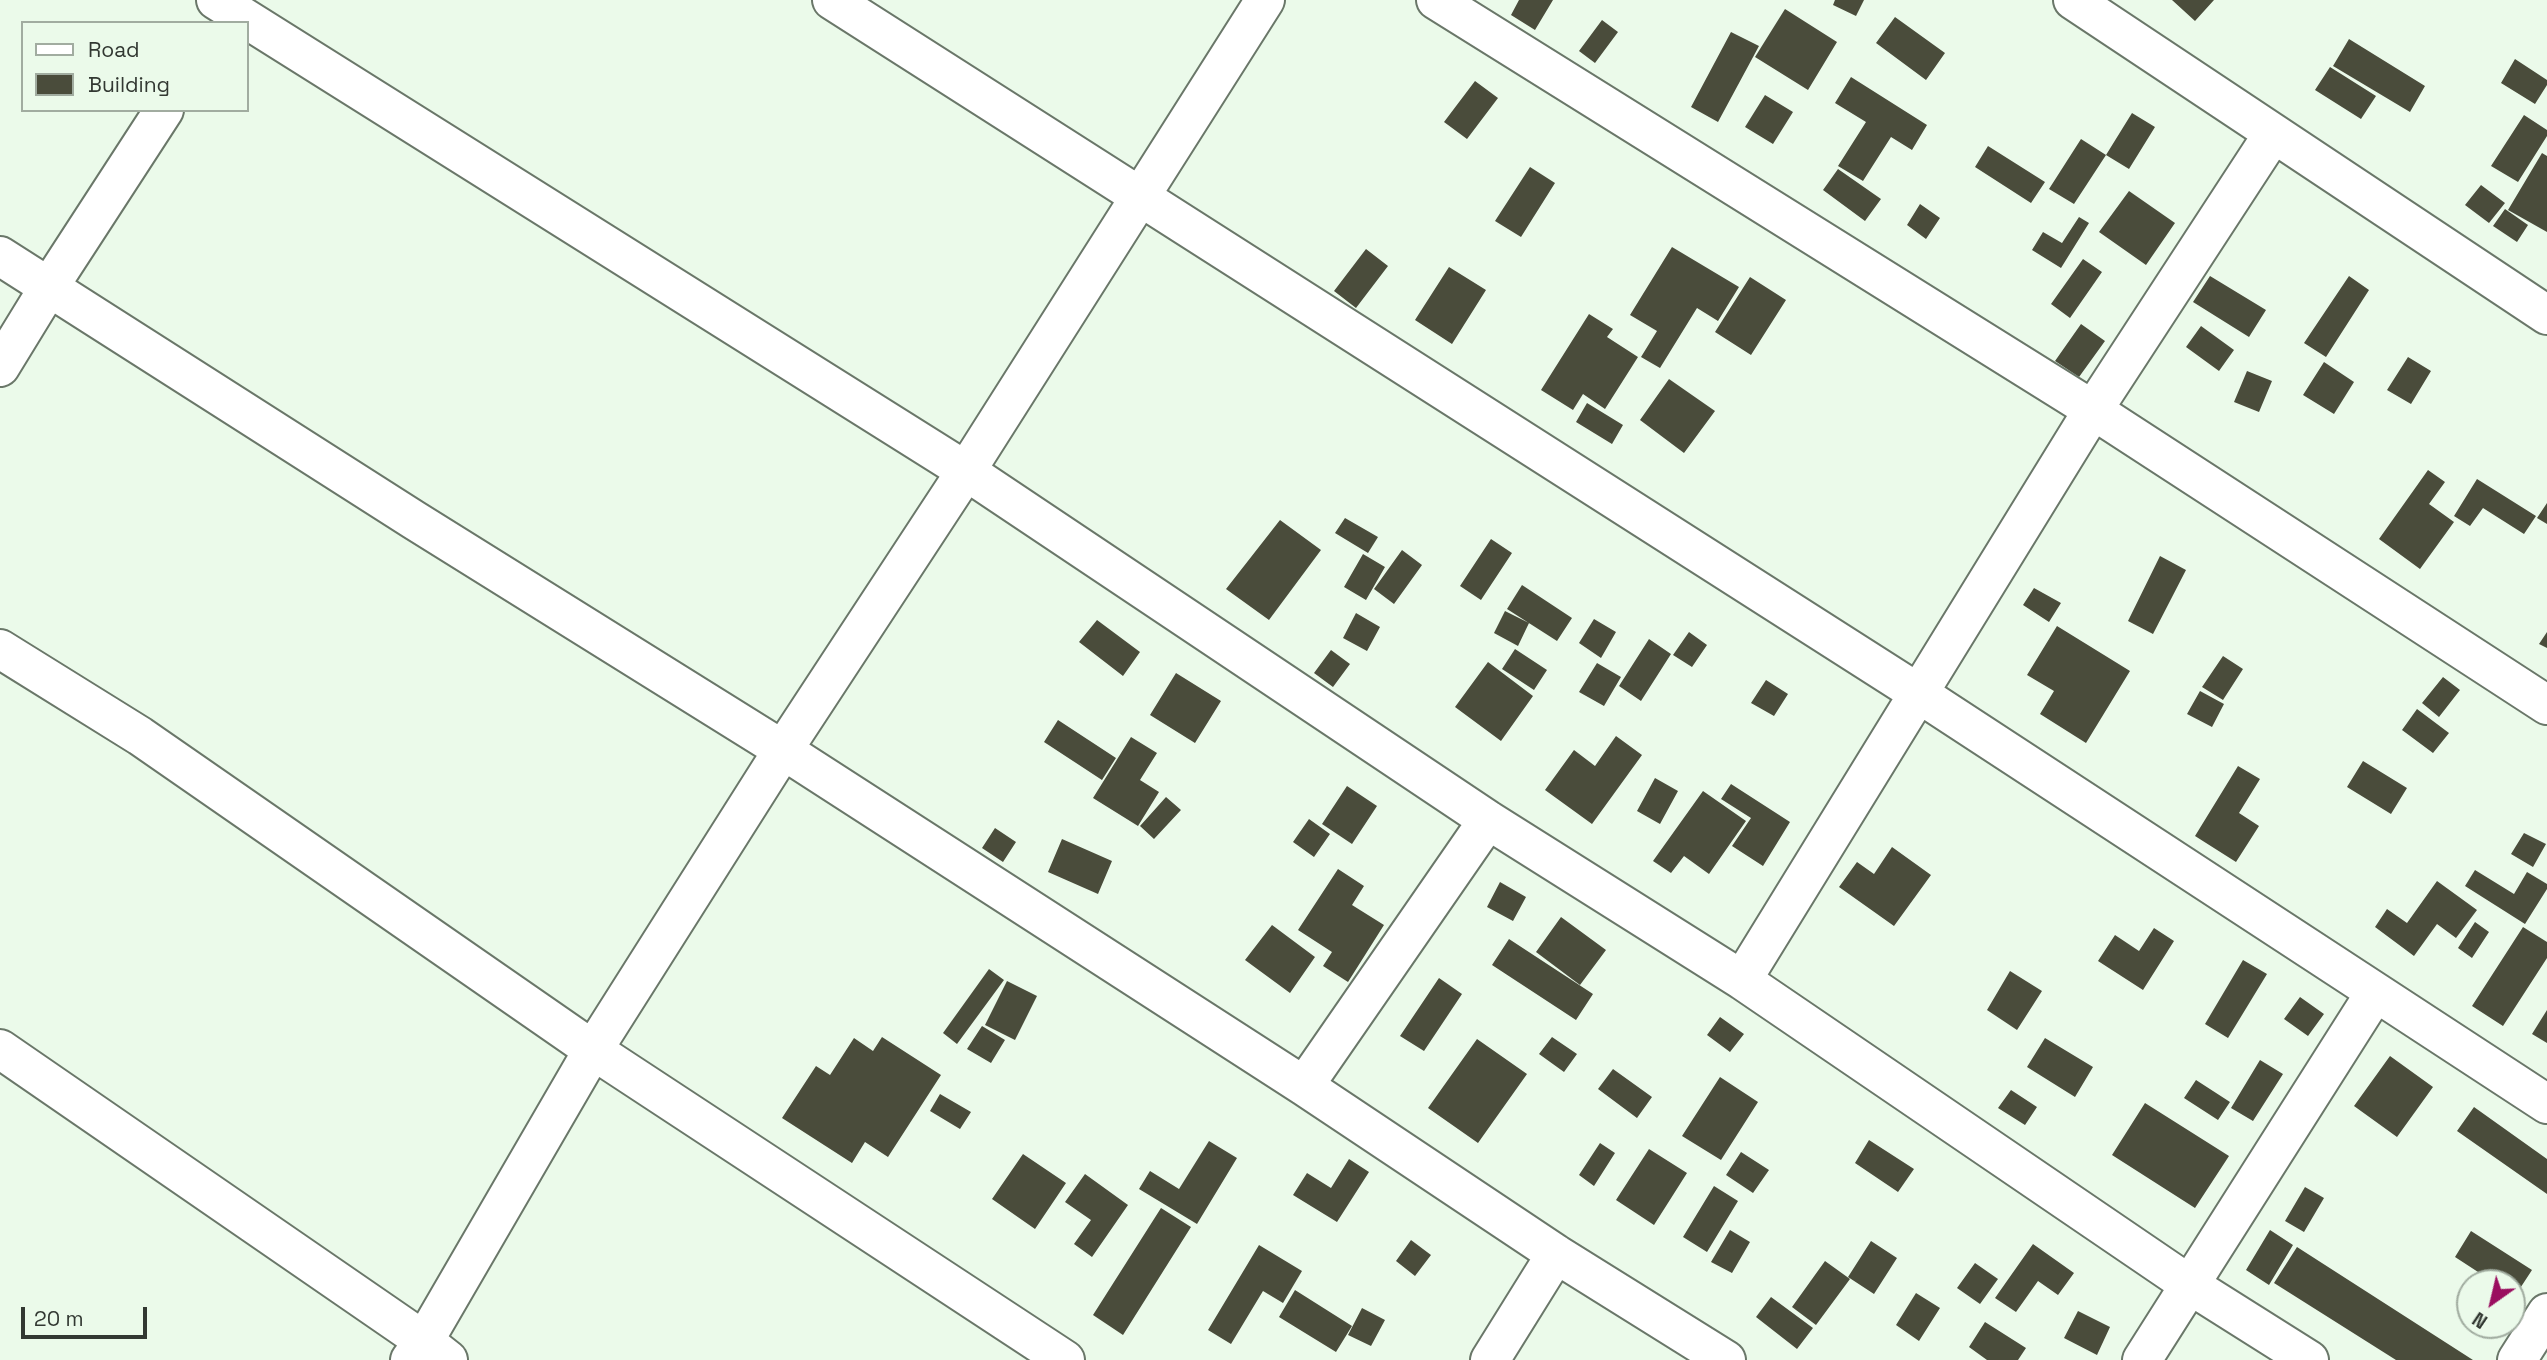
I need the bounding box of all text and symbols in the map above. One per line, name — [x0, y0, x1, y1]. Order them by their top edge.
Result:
legend — [21, 21, 248, 112]
text: Road — [88, 36, 140, 63]
text: Building — [88, 71, 170, 98]
north arrow — [2456, 1269, 2526, 1339]
scale bar — [24, 1294, 150, 1338]
text: 20 m — [34, 1305, 84, 1332]
text: N — [2468, 1306, 2492, 1334]

